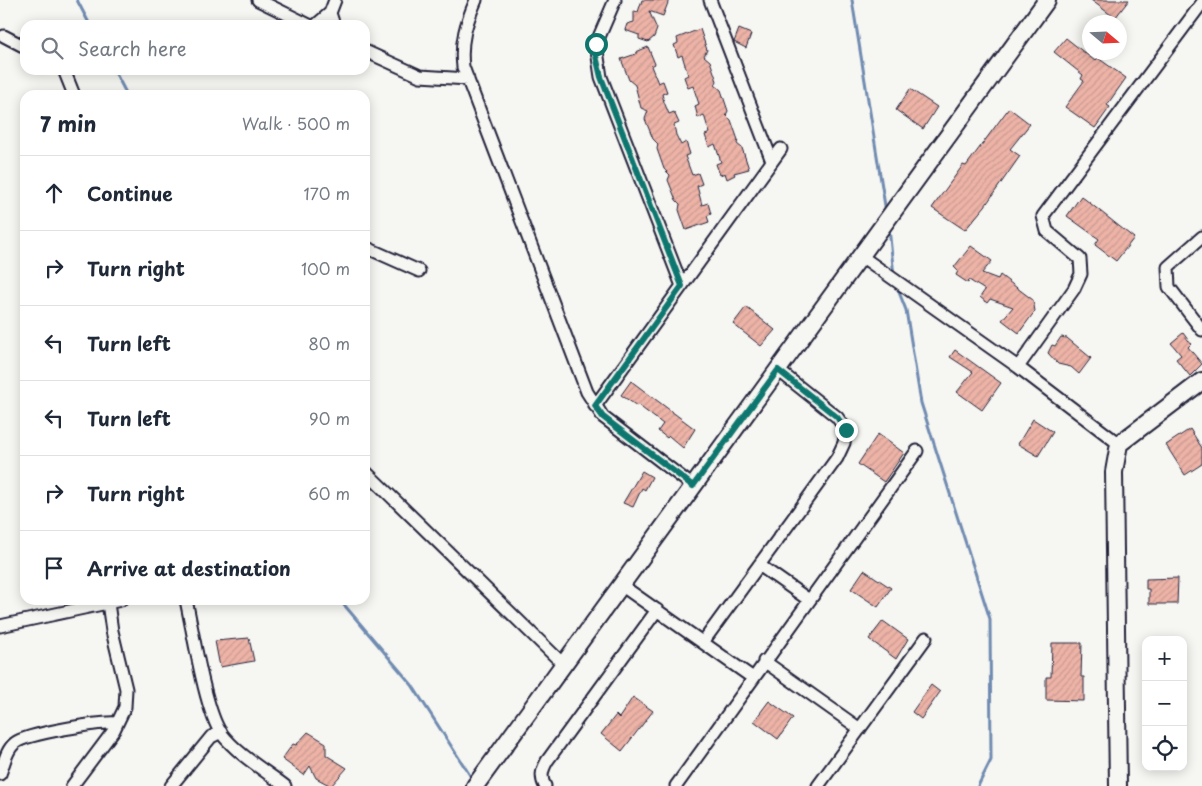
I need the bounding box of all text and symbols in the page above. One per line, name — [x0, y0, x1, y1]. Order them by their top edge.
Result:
north arrow — [1082, 15, 1127, 60]
search box — [20, 20, 370, 75]
route start — [585, 33, 608, 56]
icon: search — [38, 34, 66, 62]
text: Search here — [78, 34, 187, 62]
text: 7 min — [40, 107, 96, 139]
text: Walk · 500 m — [242, 111, 350, 135]
icon: ahead — [40, 179, 68, 207]
text: Continue — [87, 179, 173, 207]
text: 170 m — [304, 181, 350, 205]
icon: right — [40, 254, 68, 282]
text: Turn right — [87, 254, 185, 282]
text: 100 m — [301, 256, 350, 280]
icon: left — [40, 329, 68, 357]
text: Turn left — [87, 329, 171, 357]
text: 80 m — [308, 331, 350, 355]
icon: left — [40, 404, 68, 432]
text: Turn left — [87, 404, 171, 432]
text: 90 m — [309, 406, 350, 430]
route end — [835, 419, 858, 442]
icon: right — [40, 479, 68, 507]
text: Turn right — [87, 479, 185, 507]
text: 60 m — [308, 481, 350, 505]
icon: arrive — [40, 554, 68, 582]
text: Arrive at destination — [87, 554, 291, 582]
map controls — [1142, 636, 1187, 771]
button: + — [1142, 636, 1187, 681]
button: − — [1142, 681, 1187, 726]
button: locate — [1142, 726, 1187, 771]

